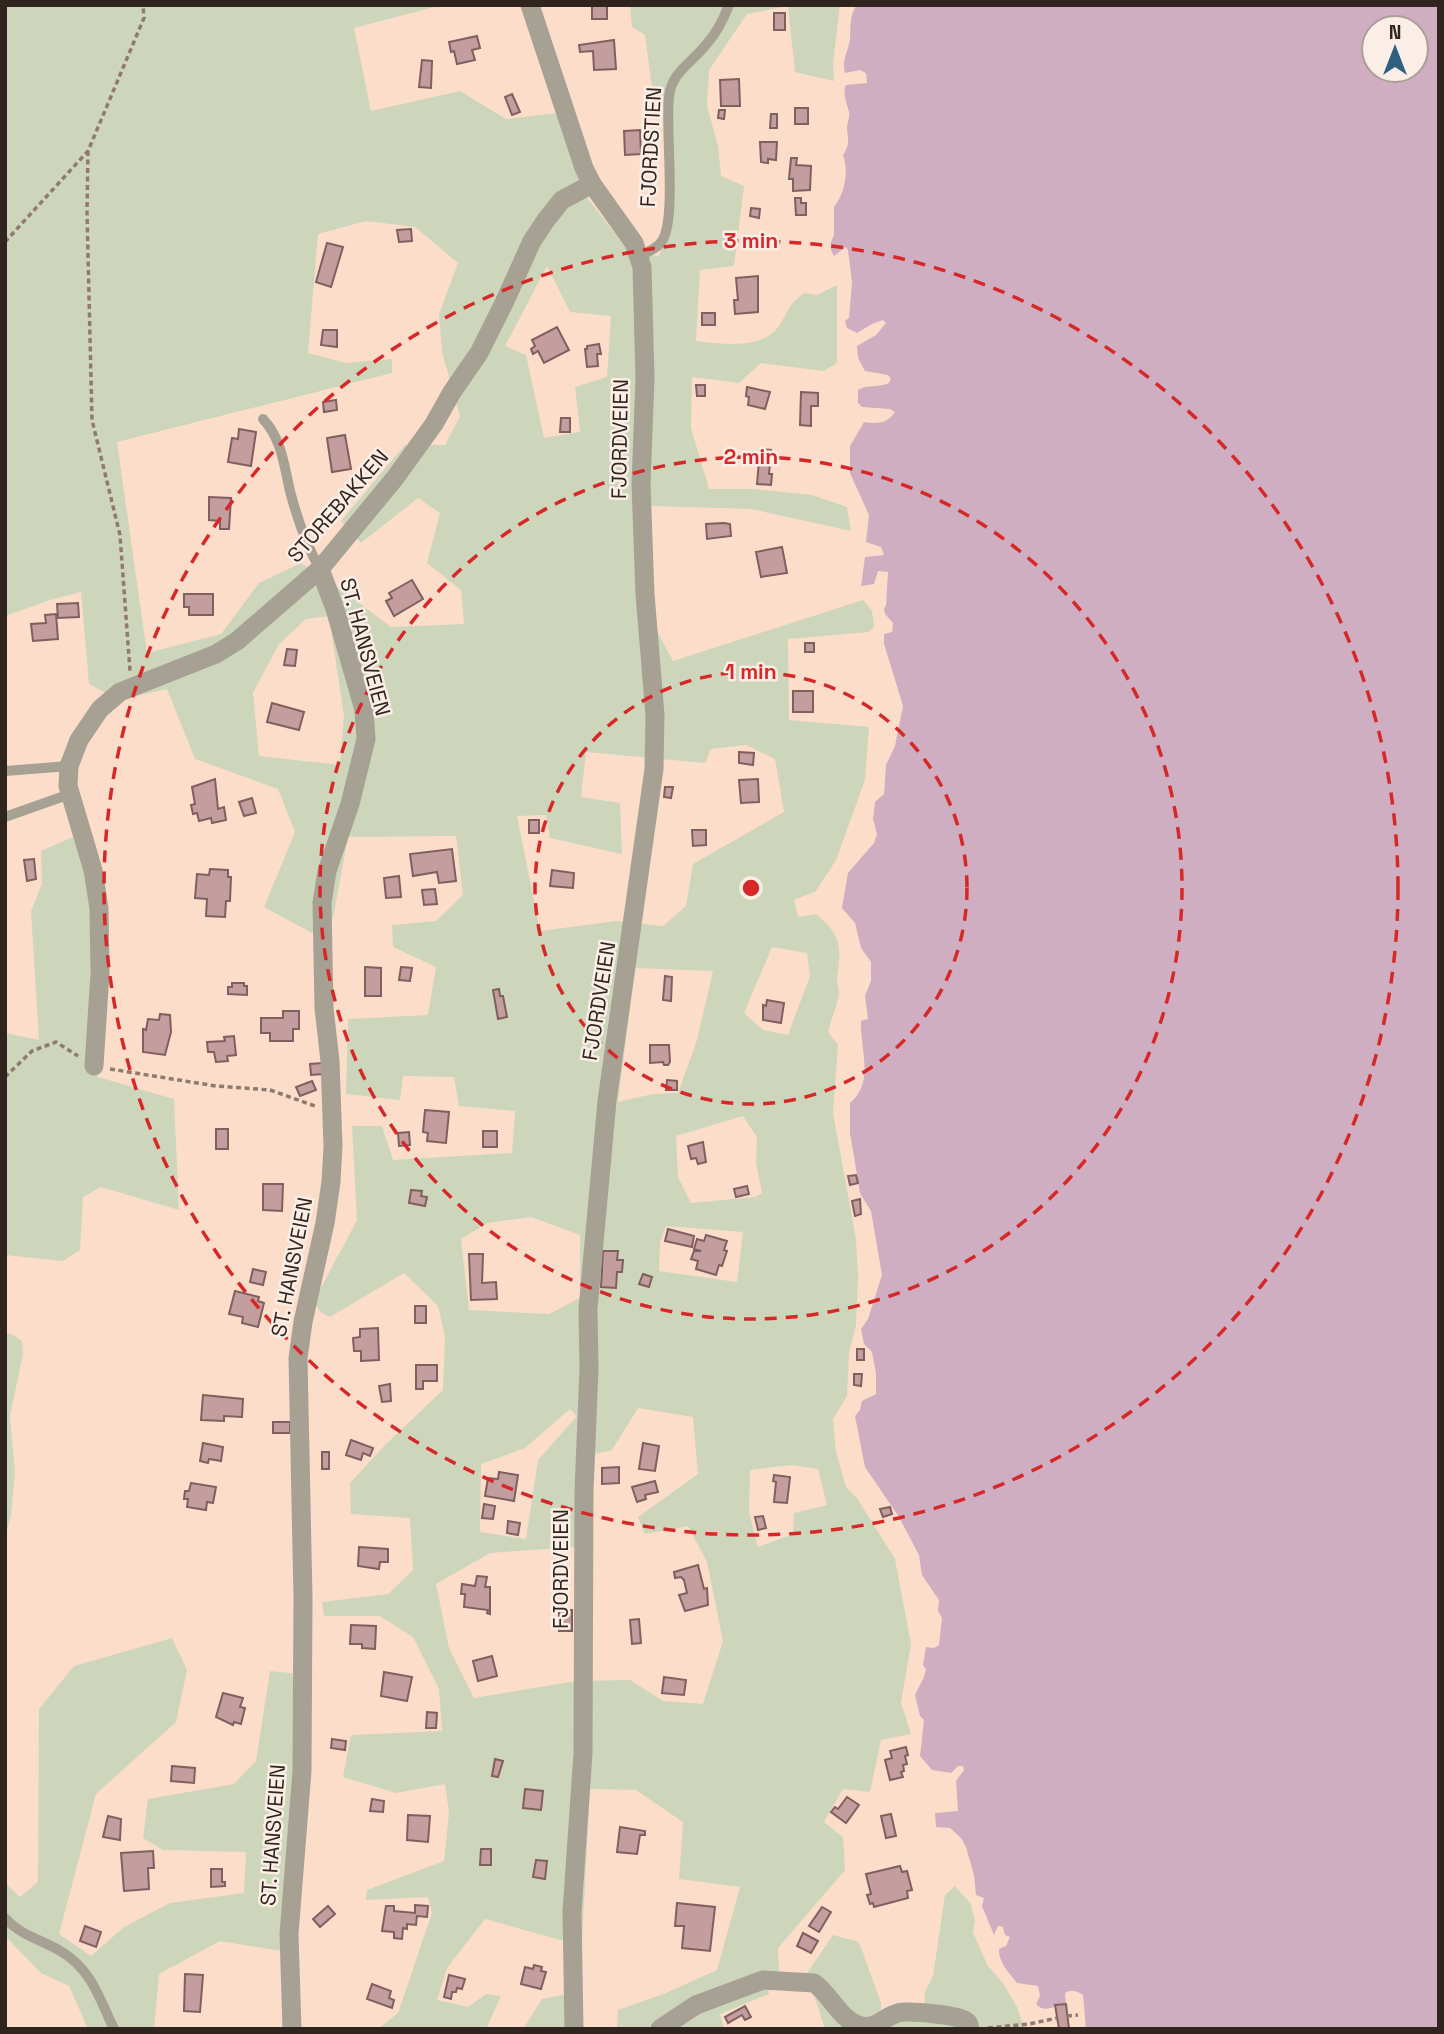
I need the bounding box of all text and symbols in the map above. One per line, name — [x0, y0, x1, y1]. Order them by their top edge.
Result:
north arrow — [1360, 14, 1430, 84]
text: N — [1389, 20, 1401, 45]
street label: FJORDSTIEN — [634, 86, 667, 208]
text: 3 min — [724, 227, 778, 254]
street label: FJORDVEIEN — [605, 379, 634, 499]
street label: STOREBAKKEN — [281, 443, 394, 568]
text: 2 min — [724, 443, 778, 470]
street label: ST. HANSVEIEN — [334, 575, 397, 719]
text: 1 min — [725, 658, 777, 685]
centre of rings — [739, 876, 763, 900]
street label: FJORDVEIEN — [576, 939, 621, 1062]
street label: ST. HANSVEIEN — [265, 1195, 318, 1339]
street label: FJORDVEIEN — [547, 1509, 574, 1629]
street label: ST. HANSVEIEN — [254, 1763, 291, 1907]

